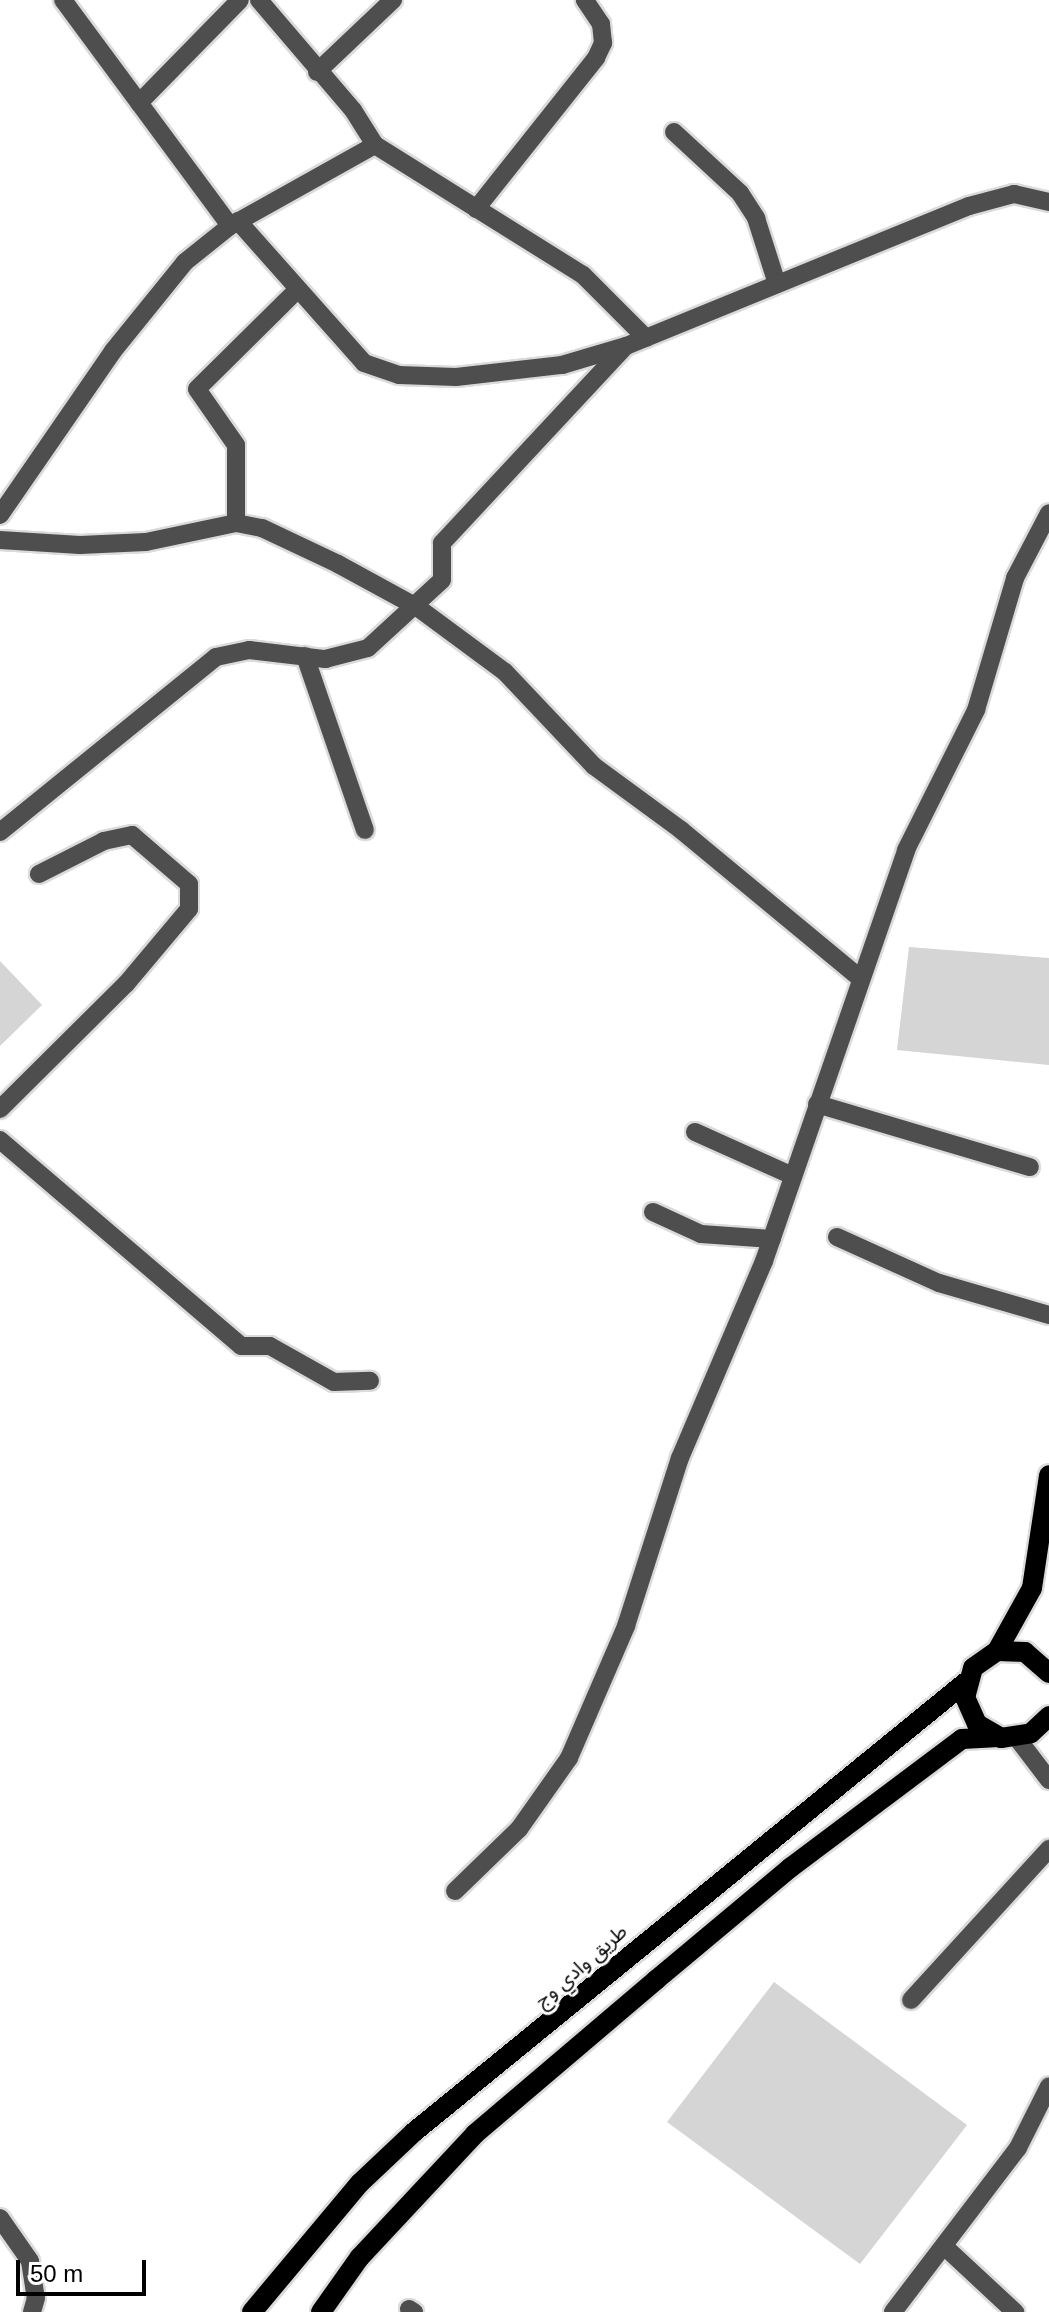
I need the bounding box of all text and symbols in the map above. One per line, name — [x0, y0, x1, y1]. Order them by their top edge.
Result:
street label: طريق وادي وج — [530, 1919, 632, 2013]
scale bar — [20, 2244, 150, 2294]
text: 50 m — [30, 2260, 83, 2287]

